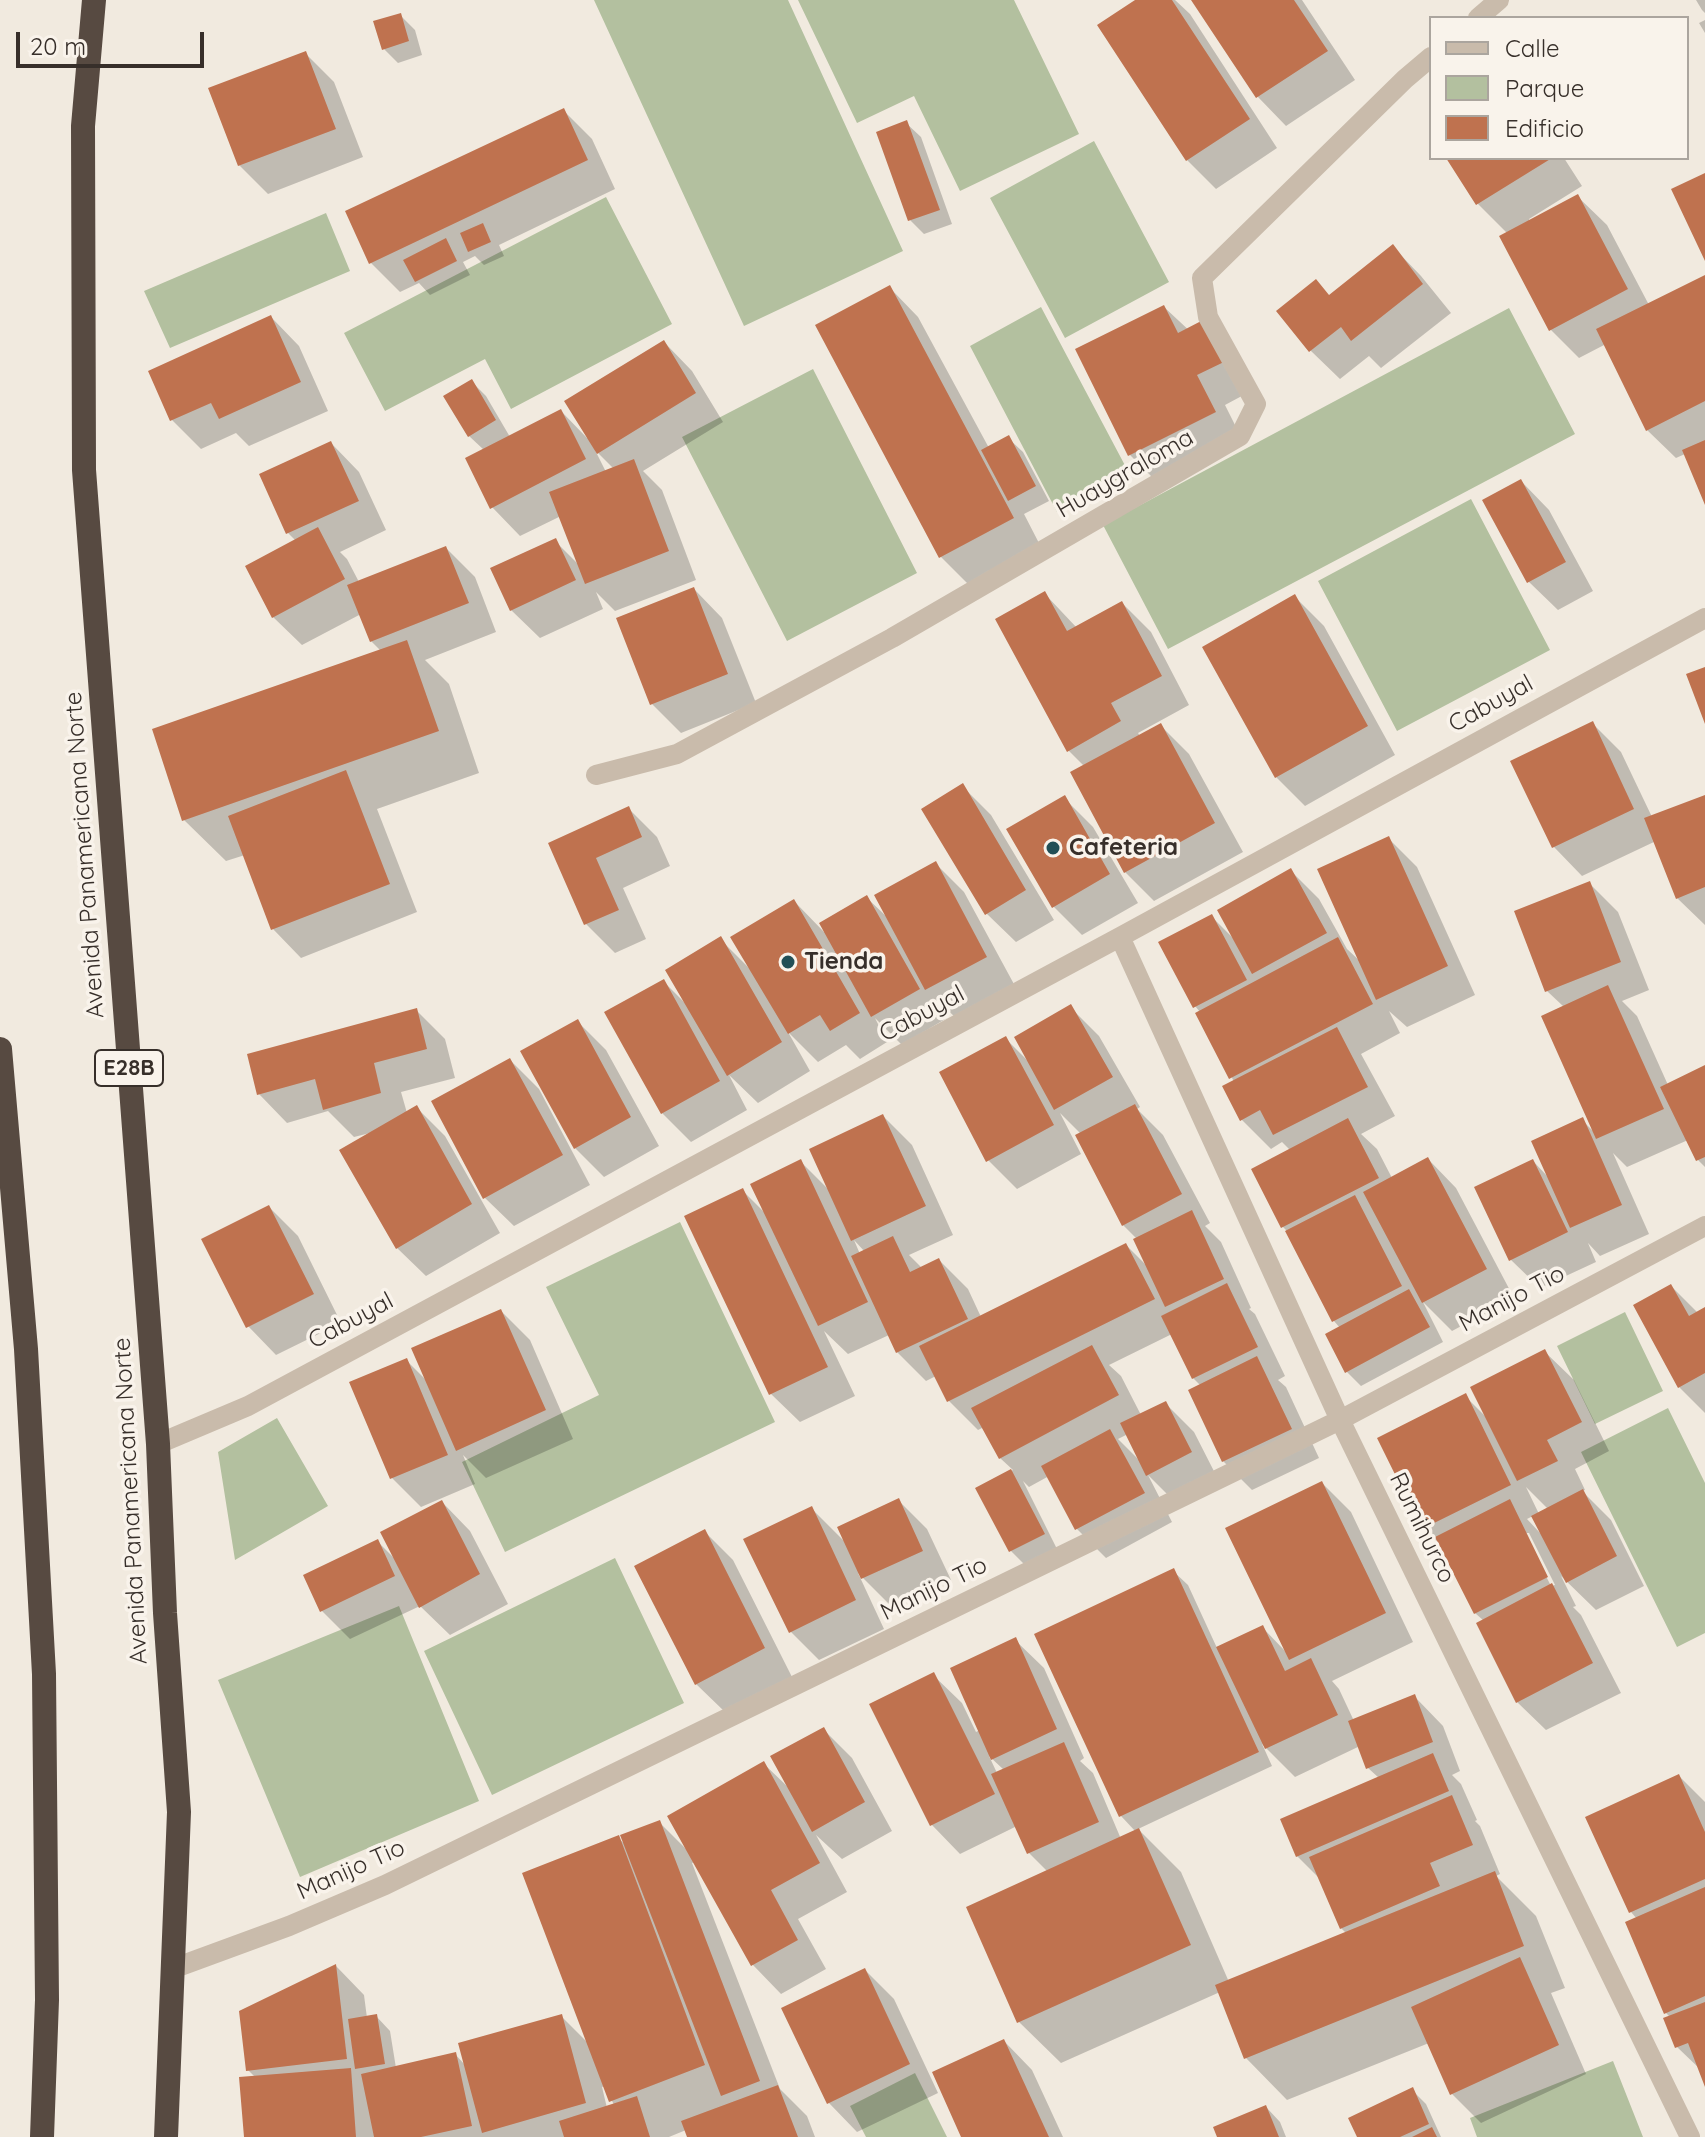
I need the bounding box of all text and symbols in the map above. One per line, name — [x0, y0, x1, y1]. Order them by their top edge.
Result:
scale bar — [20, 16, 208, 66]
legend — [1429, 16, 1689, 160]
text: 20 m — [30, 31, 86, 61]
text: Calle — [1505, 33, 1560, 63]
text: Parque — [1505, 73, 1584, 103]
text: Edificio — [1505, 113, 1584, 143]
street label: Huaygraloma — [1051, 423, 1199, 525]
street label: Cabuyal — [1444, 669, 1538, 739]
street label: Avenida Panamericana Norte — [59, 691, 111, 1019]
place label: Cafeteria — [1069, 834, 1178, 862]
marker: Cafeteria — [1044, 839, 1062, 857]
place label: Tienda — [804, 948, 883, 976]
marker: Tienda — [779, 953, 797, 971]
street label: Cabuyal — [875, 980, 969, 1048]
road number: E28B — [95, 1050, 163, 1086]
street label: Manijo Tio — [1454, 1259, 1570, 1339]
street label: Cabuyal — [304, 1287, 398, 1355]
street label: Avenida Panamericana Norte — [108, 1337, 154, 1665]
street label: Rumihurco — [1383, 1468, 1461, 1588]
street label: Manijo Tio — [876, 1551, 992, 1627]
street label: Manijo Tio — [293, 1833, 409, 1907]

